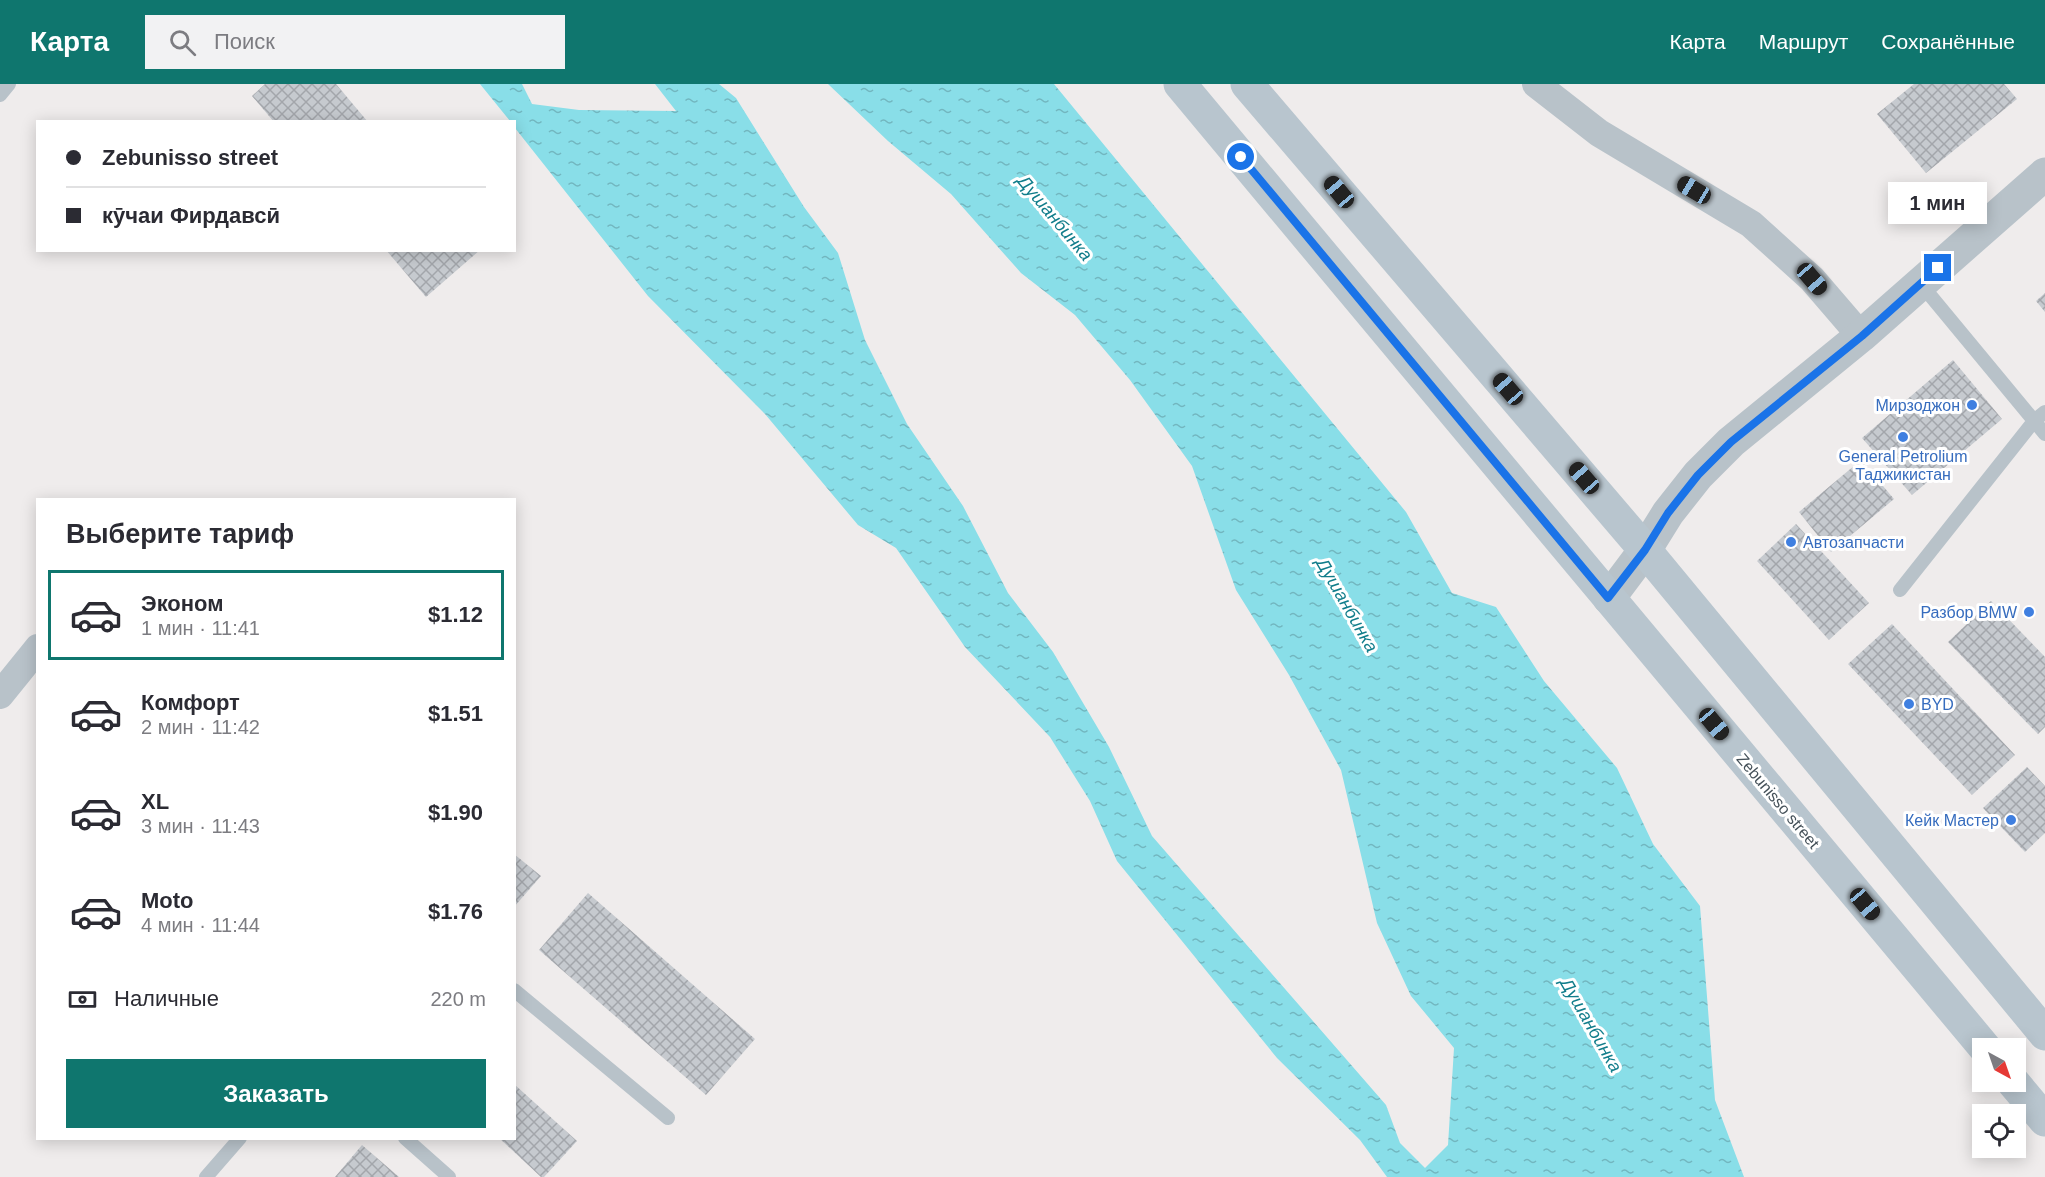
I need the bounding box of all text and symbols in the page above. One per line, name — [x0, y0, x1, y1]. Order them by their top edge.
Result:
search box — [145, 15, 565, 69]
text: Карта — [30, 26, 109, 57]
icon: search — [166, 26, 199, 59]
text: Поиск — [214, 29, 275, 54]
text: Карта — [1670, 30, 1726, 53]
text: Маршрут — [1759, 30, 1848, 53]
text: Сохранённые — [1881, 30, 2015, 53]
route start — [1227, 143, 1254, 170]
text: Zebunisso street — [102, 145, 278, 170]
water label: Душанбинка — [1012, 170, 1097, 265]
car — [1321, 172, 1357, 212]
car — [1674, 173, 1714, 207]
callout: 1 мин — [1888, 181, 1988, 223]
text: 1 мин — [1910, 192, 1965, 214]
text: кӯчаи Фирдавсӣ — [102, 203, 280, 228]
route end — [1924, 254, 1951, 281]
car — [1793, 260, 1831, 298]
car — [1489, 370, 1527, 408]
place label: Мирзоджон — [1876, 397, 1960, 414]
marker: Мирзоджон — [1965, 398, 1979, 412]
marker: General Petrolium Таджикистан — [1896, 430, 1910, 444]
place label: General Petrolium Таджикистан — [1839, 448, 1967, 483]
car — [1565, 459, 1603, 497]
text: Выберите тариф — [66, 519, 294, 549]
place label: Автозапчасти — [1803, 534, 1904, 551]
marker: Автозапчасти — [1784, 535, 1798, 549]
water label: Душанбинка — [1311, 553, 1382, 656]
icon: car — [69, 588, 123, 642]
text: Эконом — [141, 591, 224, 616]
text: $1.12 — [428, 602, 483, 627]
place label: Разбор BMW — [1920, 604, 2018, 621]
marker: Разбор BMW — [2022, 605, 2036, 619]
text: 1 мин · 11:41 — [141, 617, 260, 639]
icon: car — [69, 687, 123, 741]
text: Комфорт — [141, 690, 240, 715]
place label: BYD — [1921, 696, 1954, 713]
marker: BYD — [1902, 697, 1916, 711]
text: $1.51 — [428, 701, 483, 726]
car — [1696, 704, 1732, 744]
text: 2 мин · 11:42 — [141, 716, 260, 738]
street label: Zebunisso street — [1733, 750, 1823, 852]
icon: car — [69, 786, 123, 840]
text: XL — [141, 789, 169, 814]
text: $1.90 — [428, 800, 483, 825]
place label: Кейк Мастер — [1905, 812, 1999, 829]
marker: Кейк Мастер — [2004, 813, 2018, 827]
text: 3 мин · 11:43 — [141, 815, 260, 837]
car — [1847, 884, 1883, 924]
icon: car — [69, 885, 123, 939]
text: Moto — [141, 888, 194, 913]
text: $1.76 — [428, 899, 483, 924]
text: 4 мин · 11:44 — [141, 914, 260, 936]
water label: Душанбинка — [1555, 973, 1626, 1076]
icon: cash — [66, 983, 99, 1016]
text: Наличные — [114, 986, 219, 1011]
text: 220 m — [430, 988, 486, 1010]
north arrow — [1972, 1038, 2026, 1092]
map controls — [1972, 1038, 2026, 1158]
button: Заказать — [66, 1059, 486, 1128]
button: locate — [1972, 1104, 2026, 1158]

